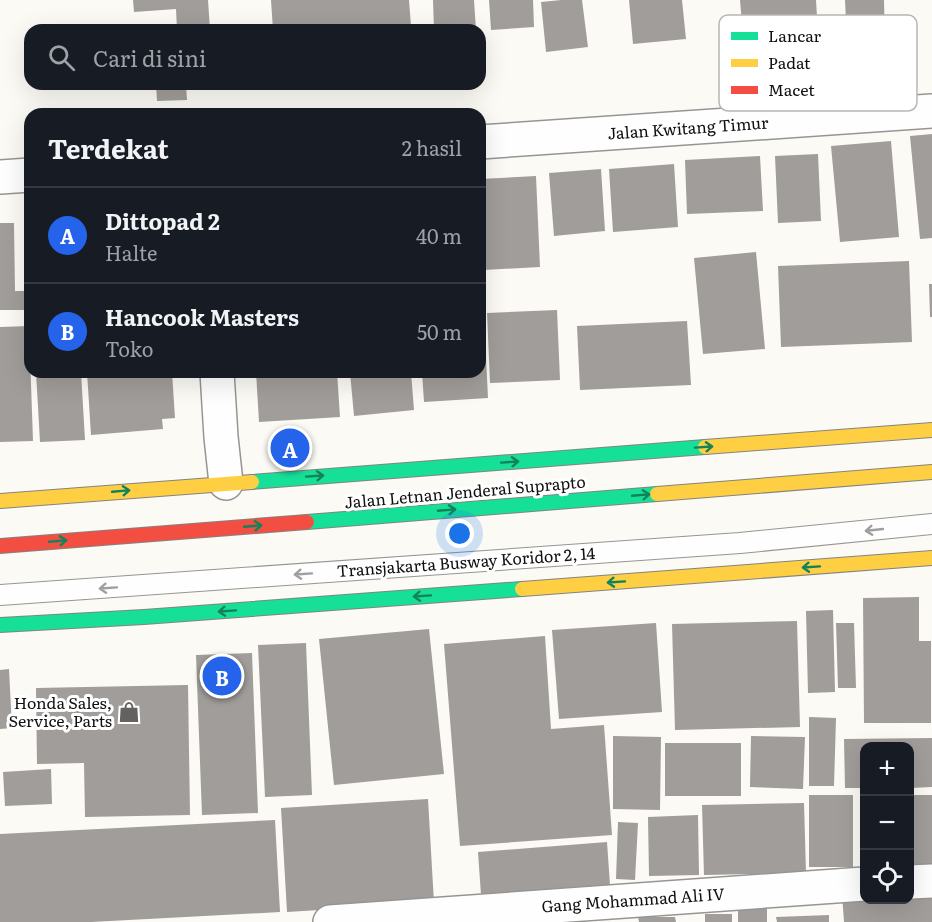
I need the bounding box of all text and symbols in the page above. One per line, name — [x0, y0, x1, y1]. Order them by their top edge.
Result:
legend — [719, 15, 917, 111]
text: Lancar — [768, 23, 822, 47]
search box — [24, 24, 486, 90]
icon: search — [45, 41, 78, 74]
text: Cari di sini — [93, 41, 206, 74]
text: Padat — [768, 50, 811, 74]
text: Macet — [768, 77, 815, 101]
street label: Jalan Kwitang Timur — [607, 109, 770, 145]
text: Terdekat — [48, 128, 169, 167]
text: 2 hasil — [402, 132, 462, 162]
text: Dittopad 2 — [105, 204, 220, 237]
text: A — [60, 220, 75, 250]
text: 40 m — [416, 220, 462, 250]
text: Halte — [105, 237, 157, 267]
text: Hancook Masters — [105, 300, 299, 333]
text: B — [61, 316, 74, 346]
text: 50 m — [417, 316, 462, 346]
text: Toko — [105, 333, 153, 363]
pin: A — [270, 426, 310, 470]
one-way arrow — [694, 441, 714, 452]
one-way arrow — [499, 456, 519, 467]
street label: Jalan Letnan Jenderal Suprapto — [343, 469, 586, 513]
one-way arrow — [305, 470, 325, 481]
one-way arrow — [111, 486, 131, 497]
one-way arrow — [631, 489, 651, 500]
one-way arrow — [437, 504, 457, 515]
your location — [445, 519, 474, 548]
one-way arrow — [242, 520, 262, 531]
one-way arrow — [864, 525, 884, 536]
one-way arrow — [48, 535, 68, 546]
street label: Transjakarta Busway Koridor 2, 14 — [336, 540, 596, 582]
one-way arrow — [801, 562, 821, 573]
one-way arrow — [293, 569, 313, 580]
one-way arrow — [607, 577, 627, 588]
one-way arrow — [99, 582, 118, 593]
one-way arrow — [412, 591, 432, 602]
one-way arrow — [218, 606, 238, 617]
pin: B — [202, 654, 242, 698]
place label: Honda Sales, Service, Parts — [8, 690, 112, 732]
shop icon: Honda Sales, Service, Parts — [117, 700, 141, 724]
map controls — [860, 742, 914, 904]
button: + — [860, 742, 914, 796]
button: − — [860, 796, 914, 850]
button: locate — [860, 850, 914, 904]
street label: Gang Mohammad Ali IV — [541, 881, 725, 917]

